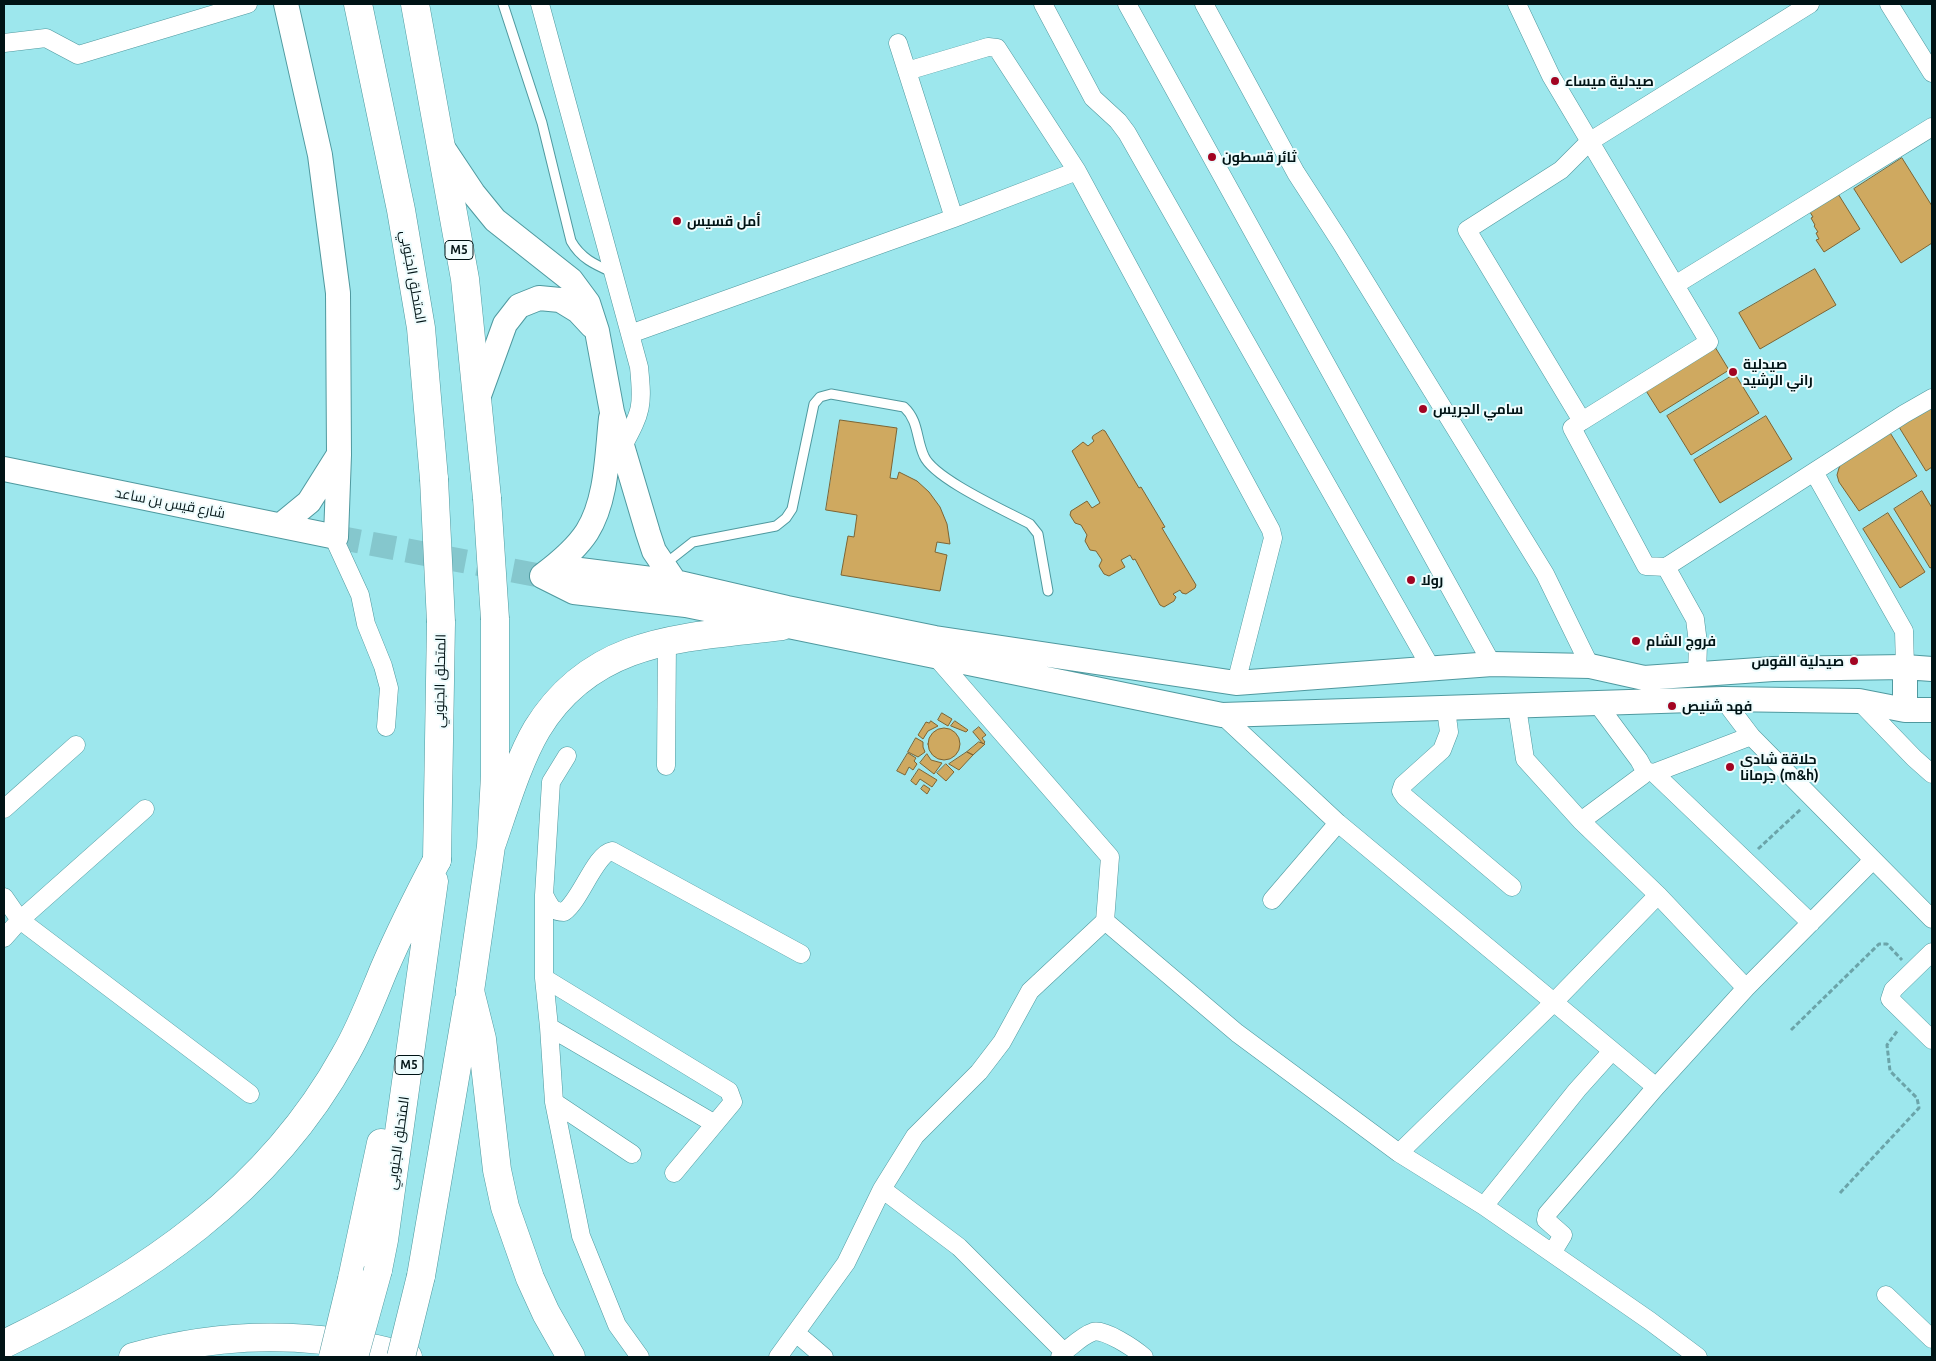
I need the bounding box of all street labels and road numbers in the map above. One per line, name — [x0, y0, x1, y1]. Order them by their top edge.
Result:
street label: المتحلق الجنوبي — [397, 229, 429, 325]
road number: M5 — [445, 240, 473, 260]
street label: شارع قيس بن ساعد — [114, 484, 226, 522]
street label: المتحلق الجنوبي — [431, 634, 449, 728]
road number: M5 — [395, 1056, 423, 1074]
street label: المتحلق الجنوبي — [383, 1095, 413, 1191]

